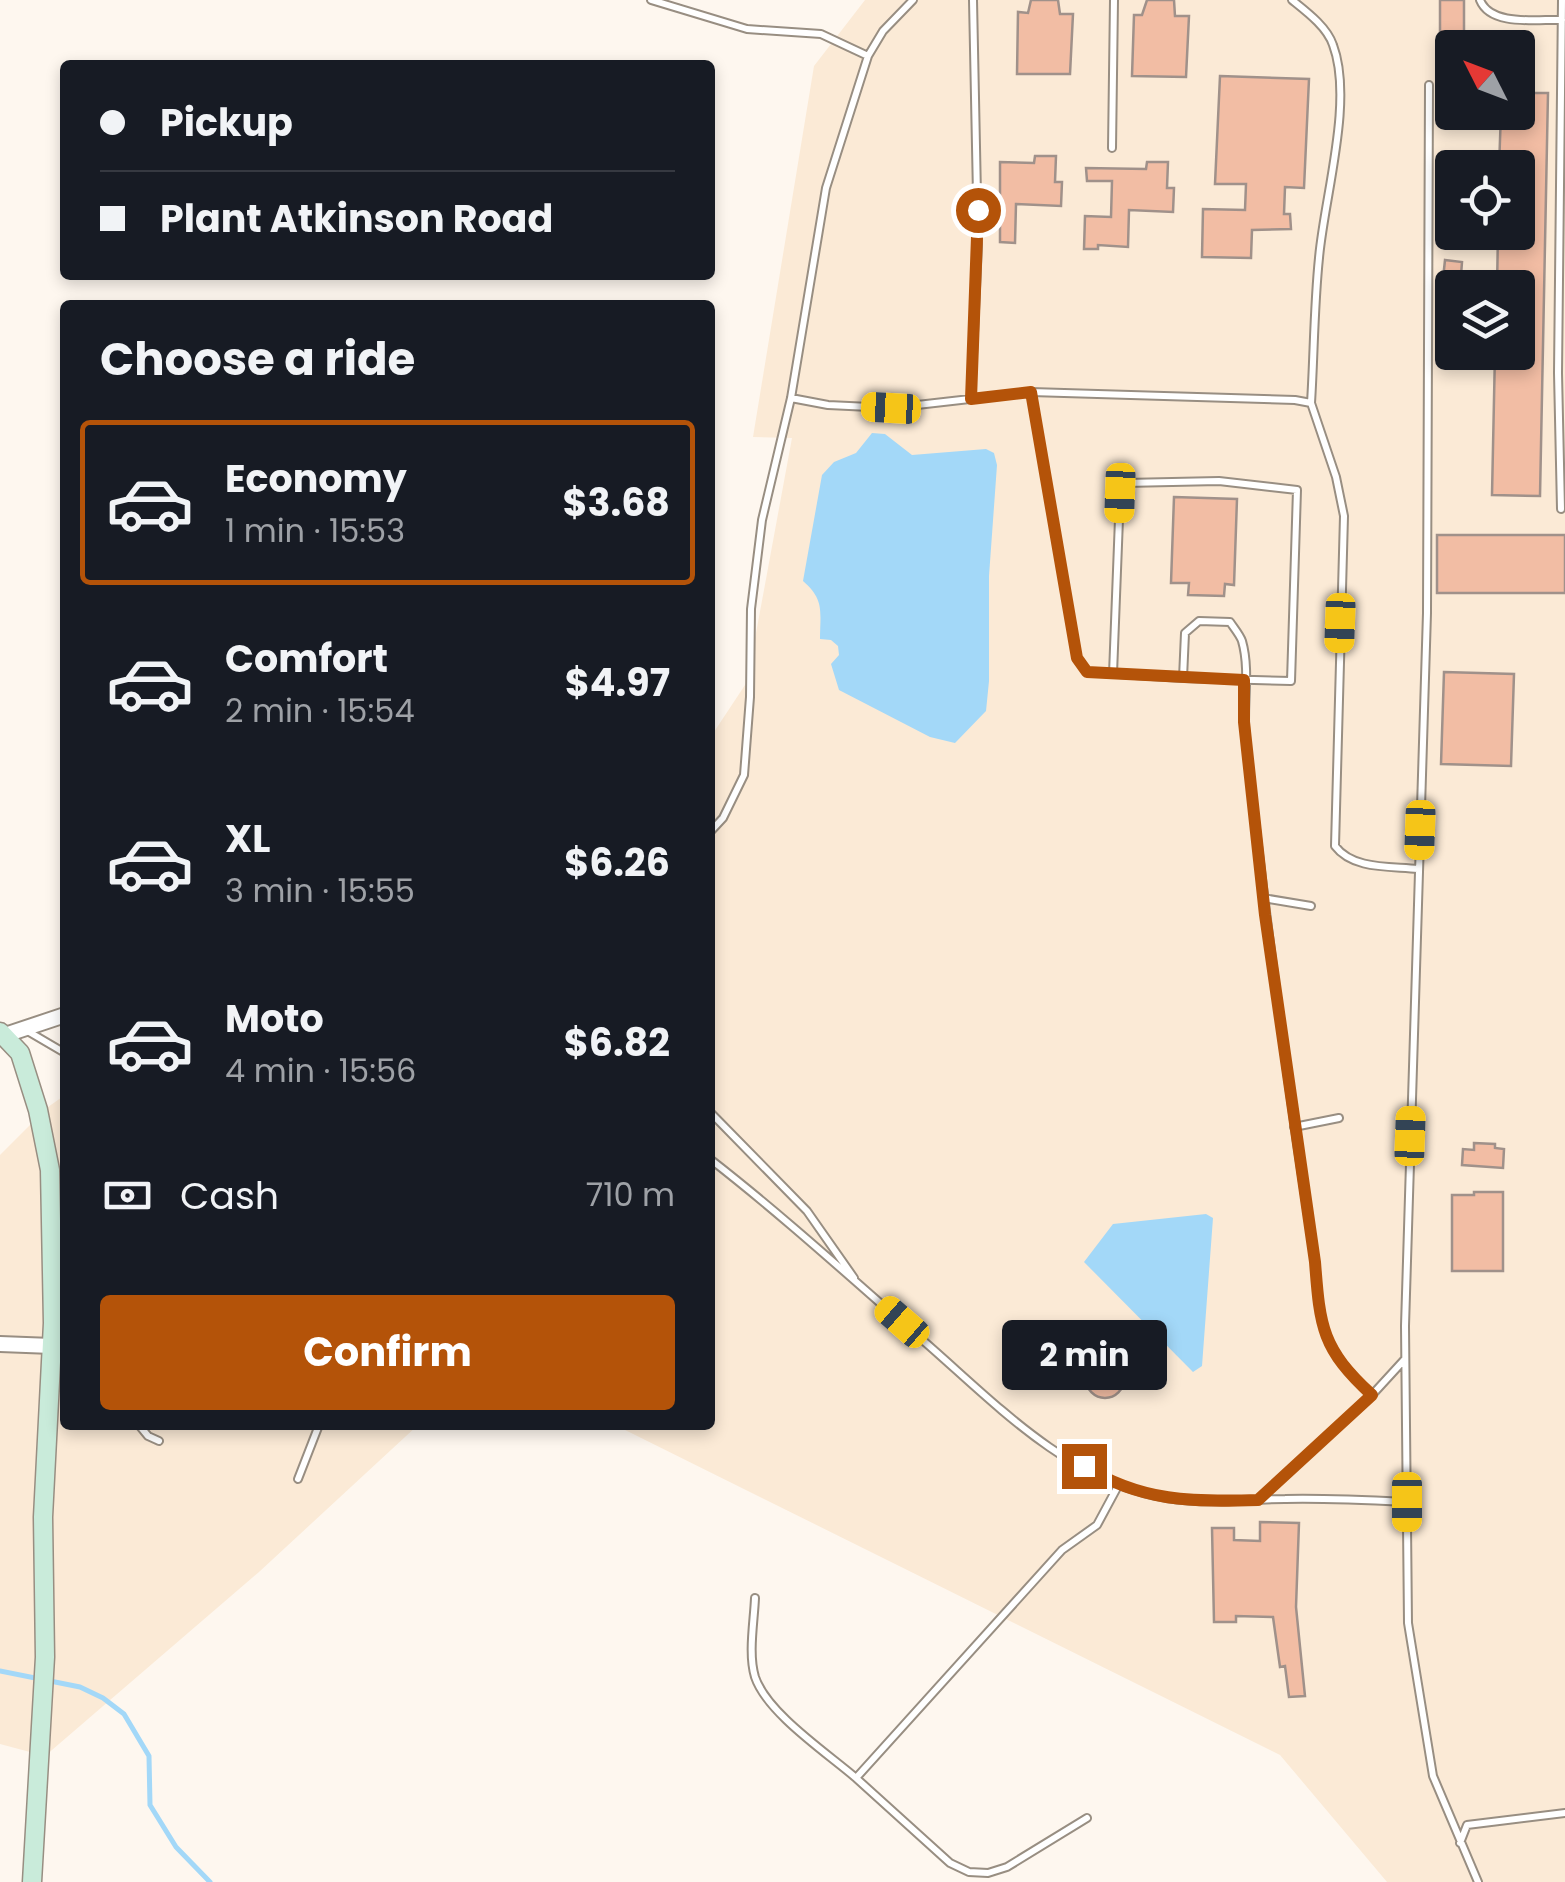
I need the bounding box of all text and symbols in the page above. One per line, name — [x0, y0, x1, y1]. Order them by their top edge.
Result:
north arrow — [1435, 30, 1535, 130]
map controls — [1435, 30, 1535, 370]
text: Pickup — [160, 96, 293, 149]
button: locate — [1435, 150, 1535, 250]
route start — [956, 188, 1001, 233]
text: Plant Atkinson Road — [160, 192, 553, 245]
button: layers — [1435, 270, 1535, 370]
text: Choose a ride — [100, 328, 415, 391]
car — [860, 391, 922, 425]
text: Economy — [225, 452, 407, 505]
icon: car — [105, 458, 195, 548]
car — [1104, 462, 1136, 524]
text: $3.68 — [562, 476, 670, 529]
text: 1 min · 15:53 — [225, 508, 405, 553]
car — [1324, 592, 1356, 654]
text: Comfort — [225, 632, 388, 685]
icon: car — [105, 638, 195, 728]
text: $4.97 — [565, 656, 670, 709]
text: 2 min · 15:54 — [225, 688, 415, 733]
car — [1404, 799, 1436, 861]
text: XL — [225, 812, 270, 865]
icon: car — [105, 818, 195, 908]
text: $6.26 — [564, 836, 670, 889]
text: 3 min · 15:55 — [225, 868, 415, 913]
text: Moto — [225, 992, 324, 1045]
icon: car — [105, 998, 195, 1088]
text: $6.82 — [564, 1016, 670, 1069]
text: 4 min · 15:56 — [225, 1048, 416, 1093]
car — [1394, 1105, 1426, 1167]
icon: cash — [100, 1168, 155, 1223]
text: Cash — [180, 1169, 279, 1222]
text: 710 m — [586, 1172, 675, 1217]
car — [870, 1291, 934, 1353]
button: Confirm — [100, 1295, 675, 1410]
callout: 2 min — [1002, 1321, 1166, 1391]
text: 2 min — [1040, 1332, 1129, 1377]
route end — [1062, 1444, 1107, 1489]
car — [1392, 1472, 1422, 1532]

